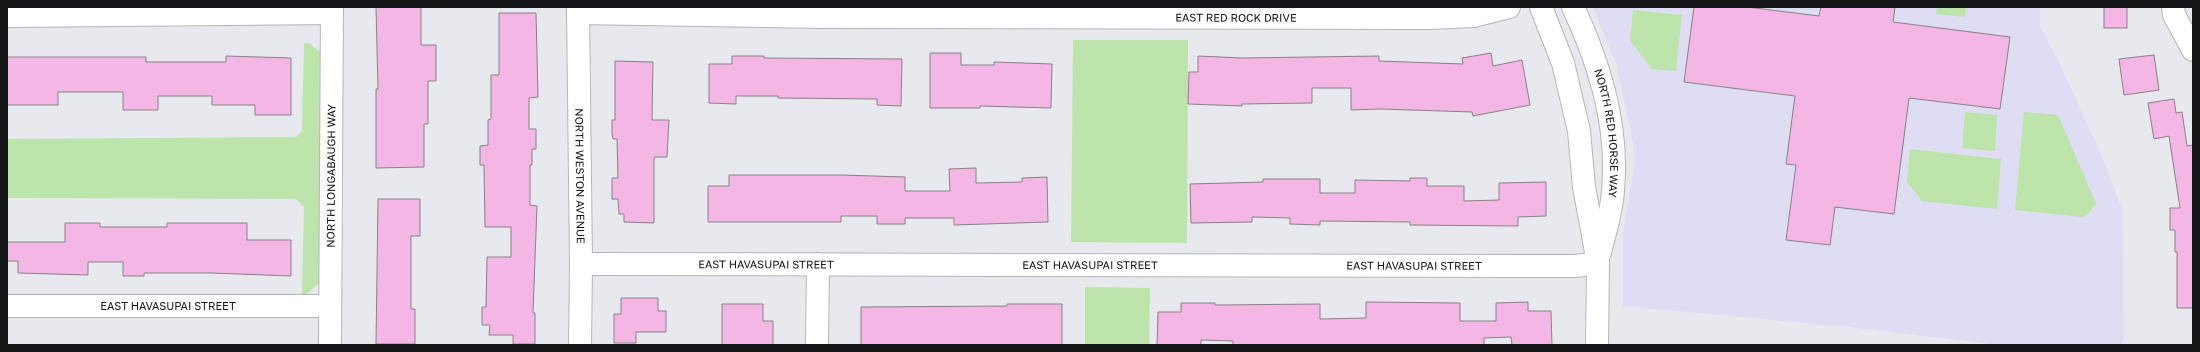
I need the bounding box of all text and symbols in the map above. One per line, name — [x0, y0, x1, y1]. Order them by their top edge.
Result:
street label: EAST RED ROCK DRIVE — [1175, 11, 1297, 24]
street label: NORTH RED HORSE WAY — [1592, 67, 1621, 198]
street label: NORTH LONGABAUGH WAY — [324, 104, 337, 248]
street label: NORTH WESTON AVENUE — [573, 108, 588, 244]
street label: EAST HAVASUPAI STREET — [698, 257, 834, 271]
street label: EAST HAVASUPAI STREET — [1022, 258, 1158, 271]
street label: EAST HAVASUPAI STREET — [1346, 259, 1482, 272]
street label: EAST HAVASUPAI STREET — [100, 299, 236, 312]

